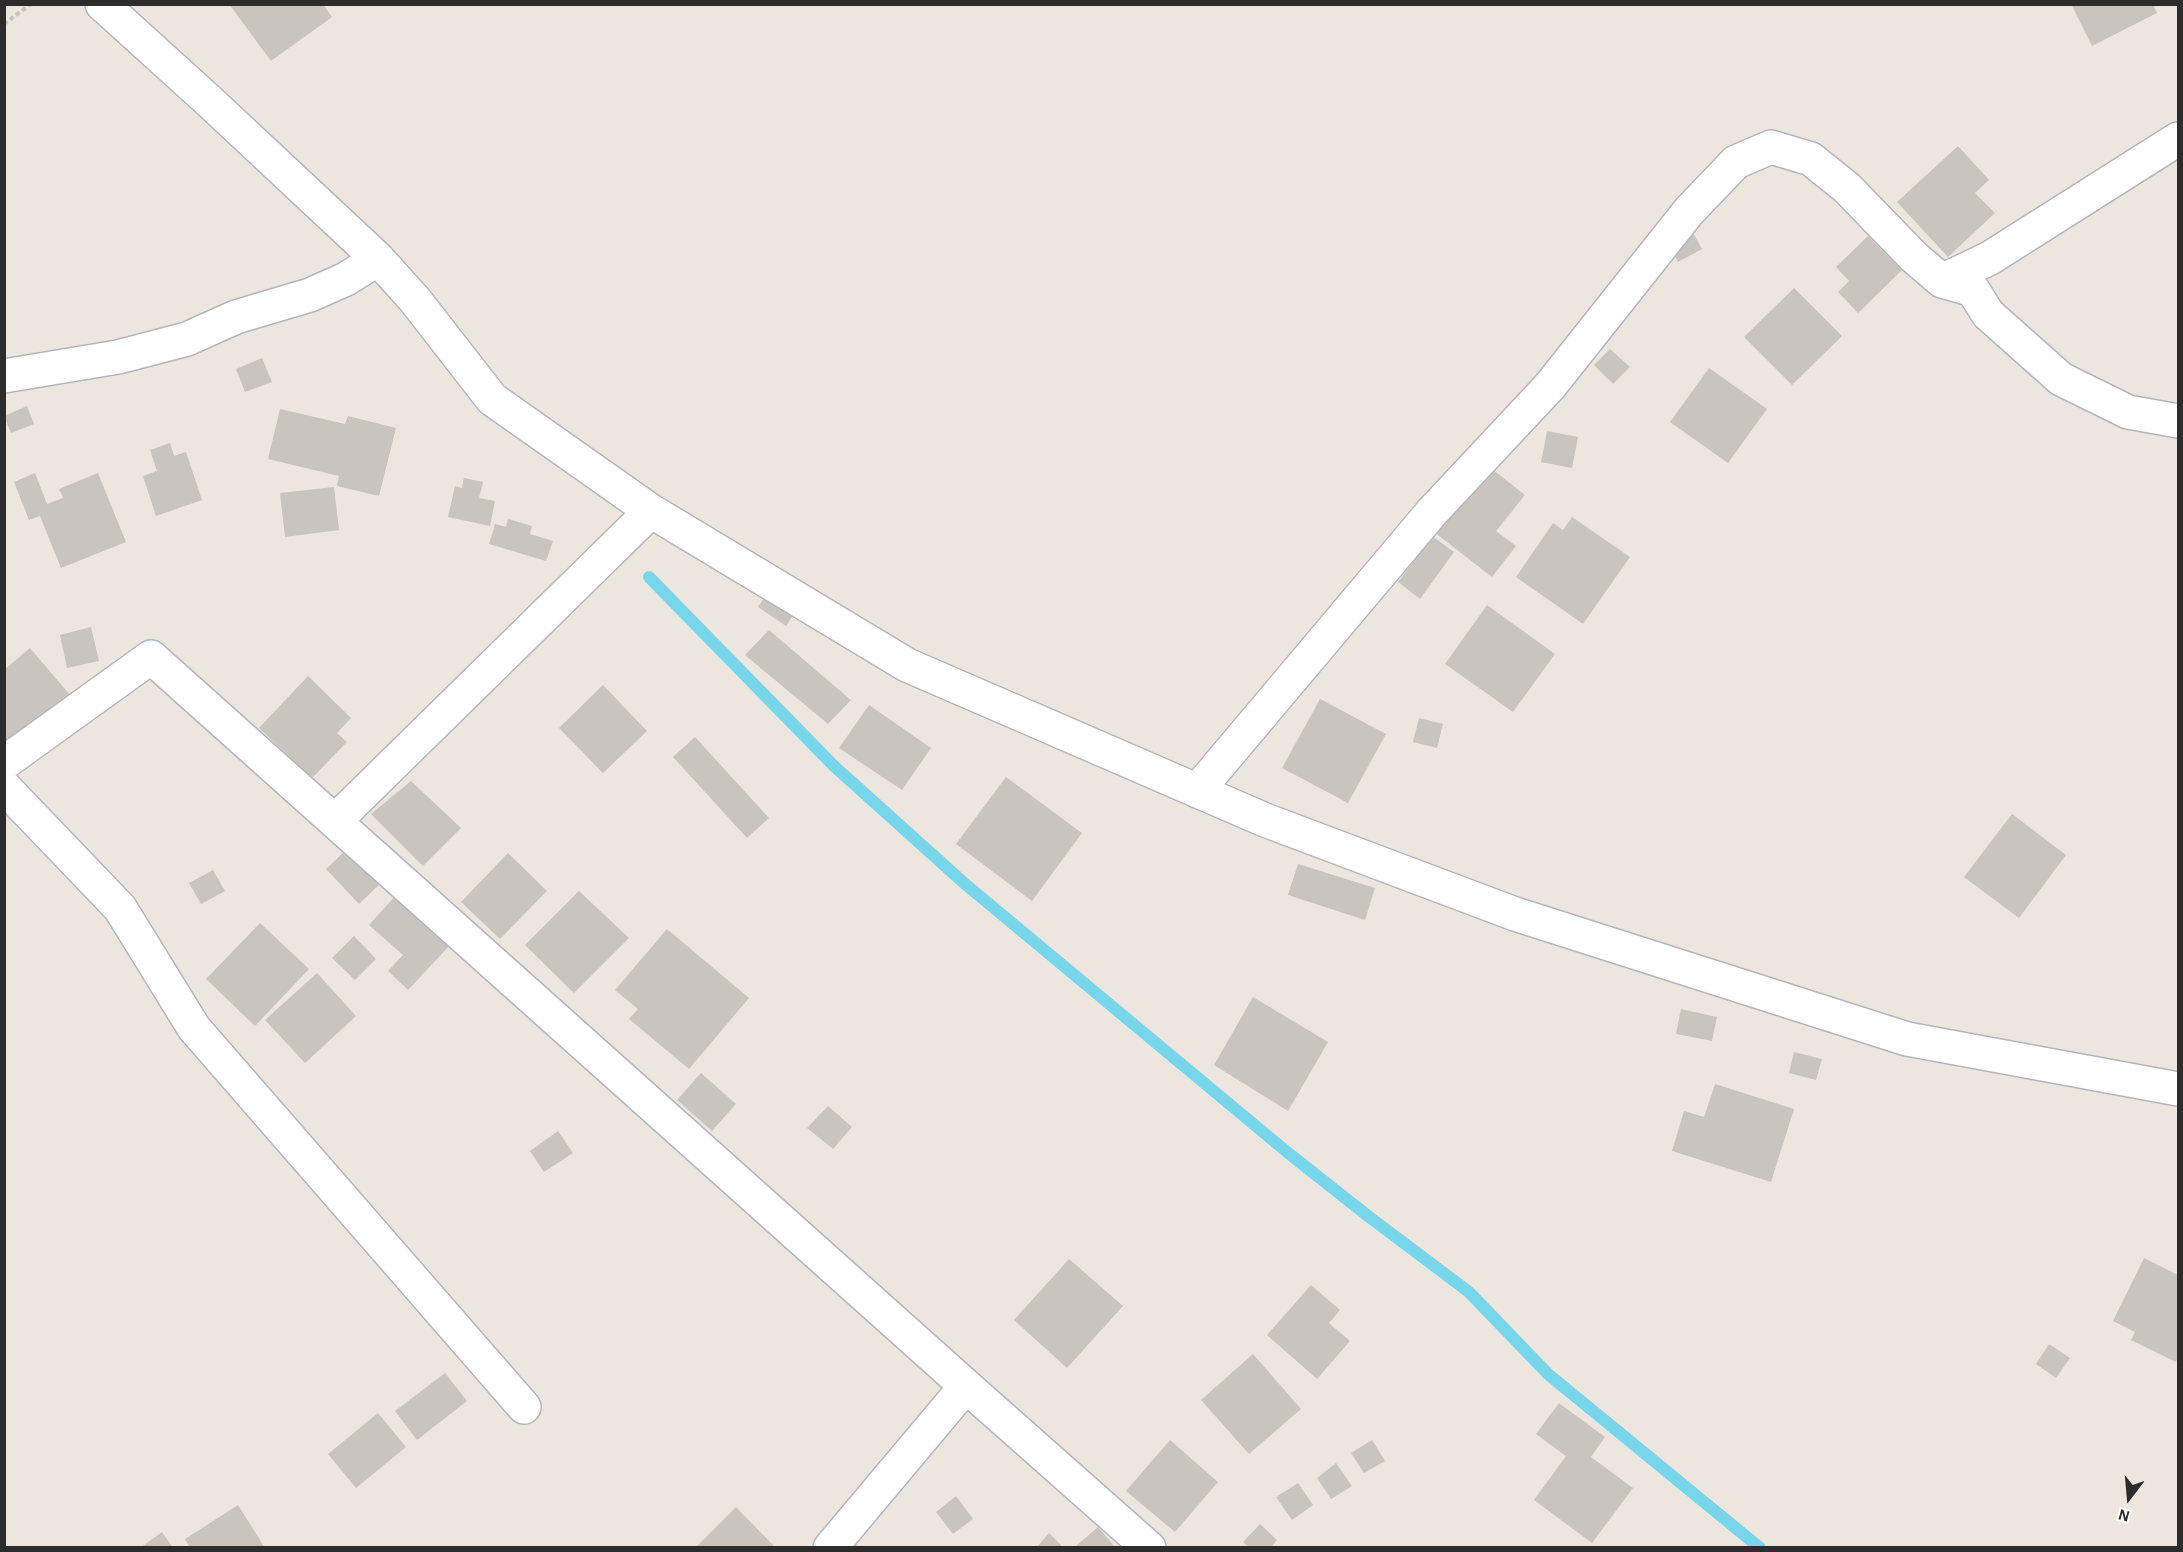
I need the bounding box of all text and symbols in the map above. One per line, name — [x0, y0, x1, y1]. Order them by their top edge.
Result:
north arrow — [2099, 1468, 2159, 1528]
text: N — [2116, 1506, 2132, 1525]

